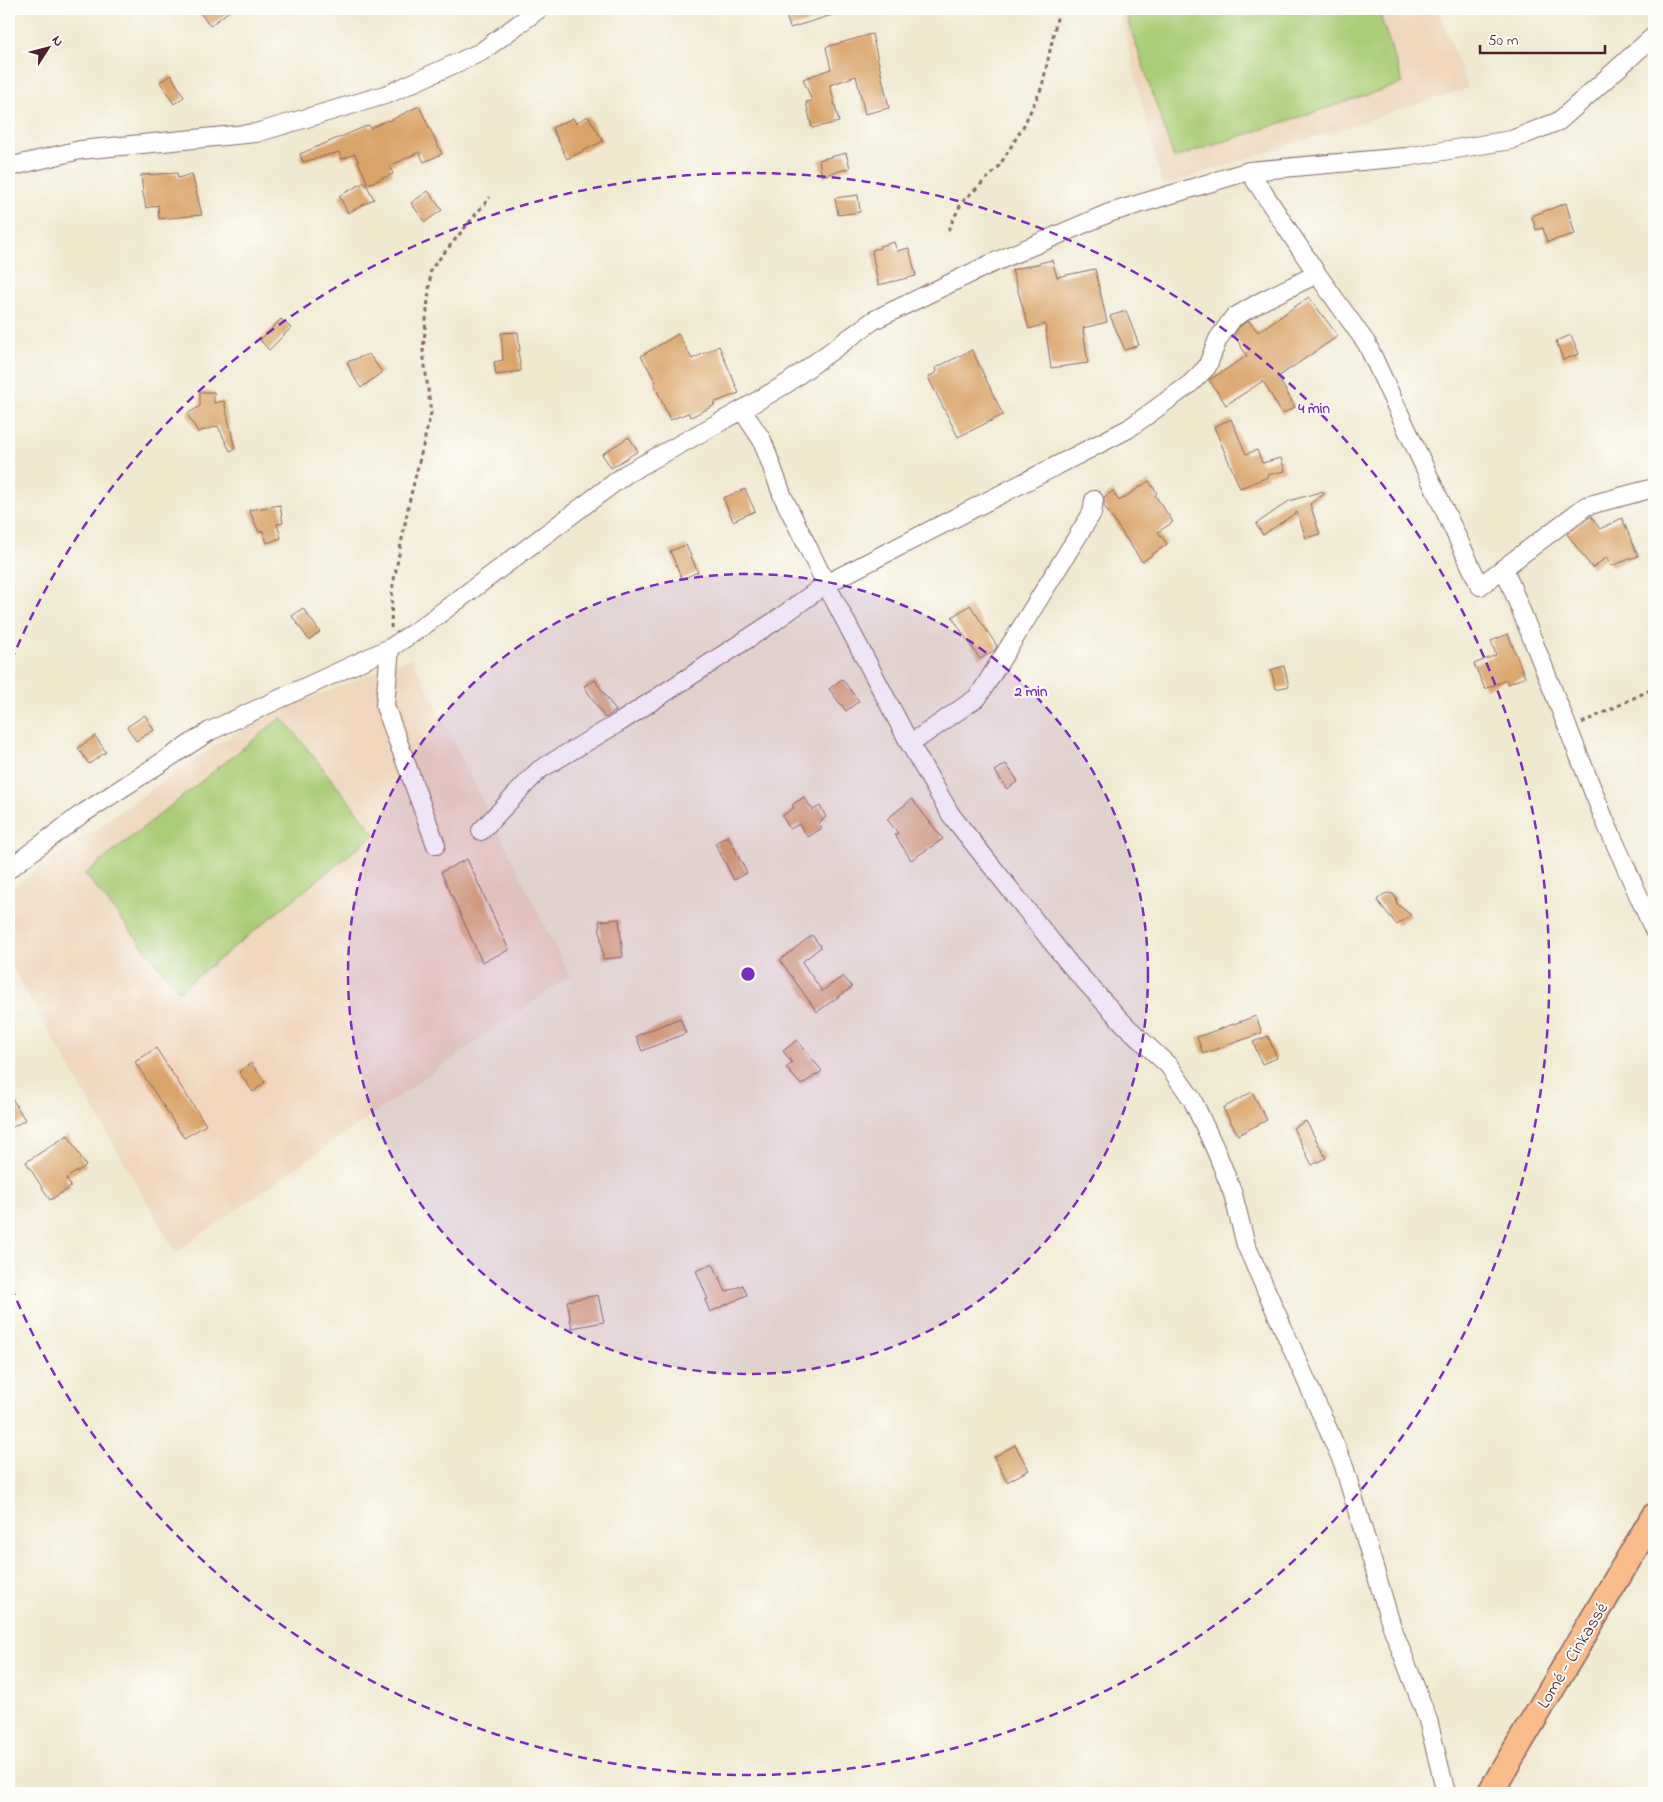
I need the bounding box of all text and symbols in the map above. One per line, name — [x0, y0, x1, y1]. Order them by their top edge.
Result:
north arrow — [22, 22, 72, 72]
scale bar — [1480, 22, 1606, 54]
text: 50 m — [1488, 30, 1519, 52]
text: N — [46, 31, 69, 51]
text: 4 min — [1297, 398, 1330, 420]
text: 2 min — [1014, 681, 1048, 703]
centre of rings — [739, 965, 757, 983]
street label: Lomé - Cinkassé — [1532, 1597, 1616, 1714]

